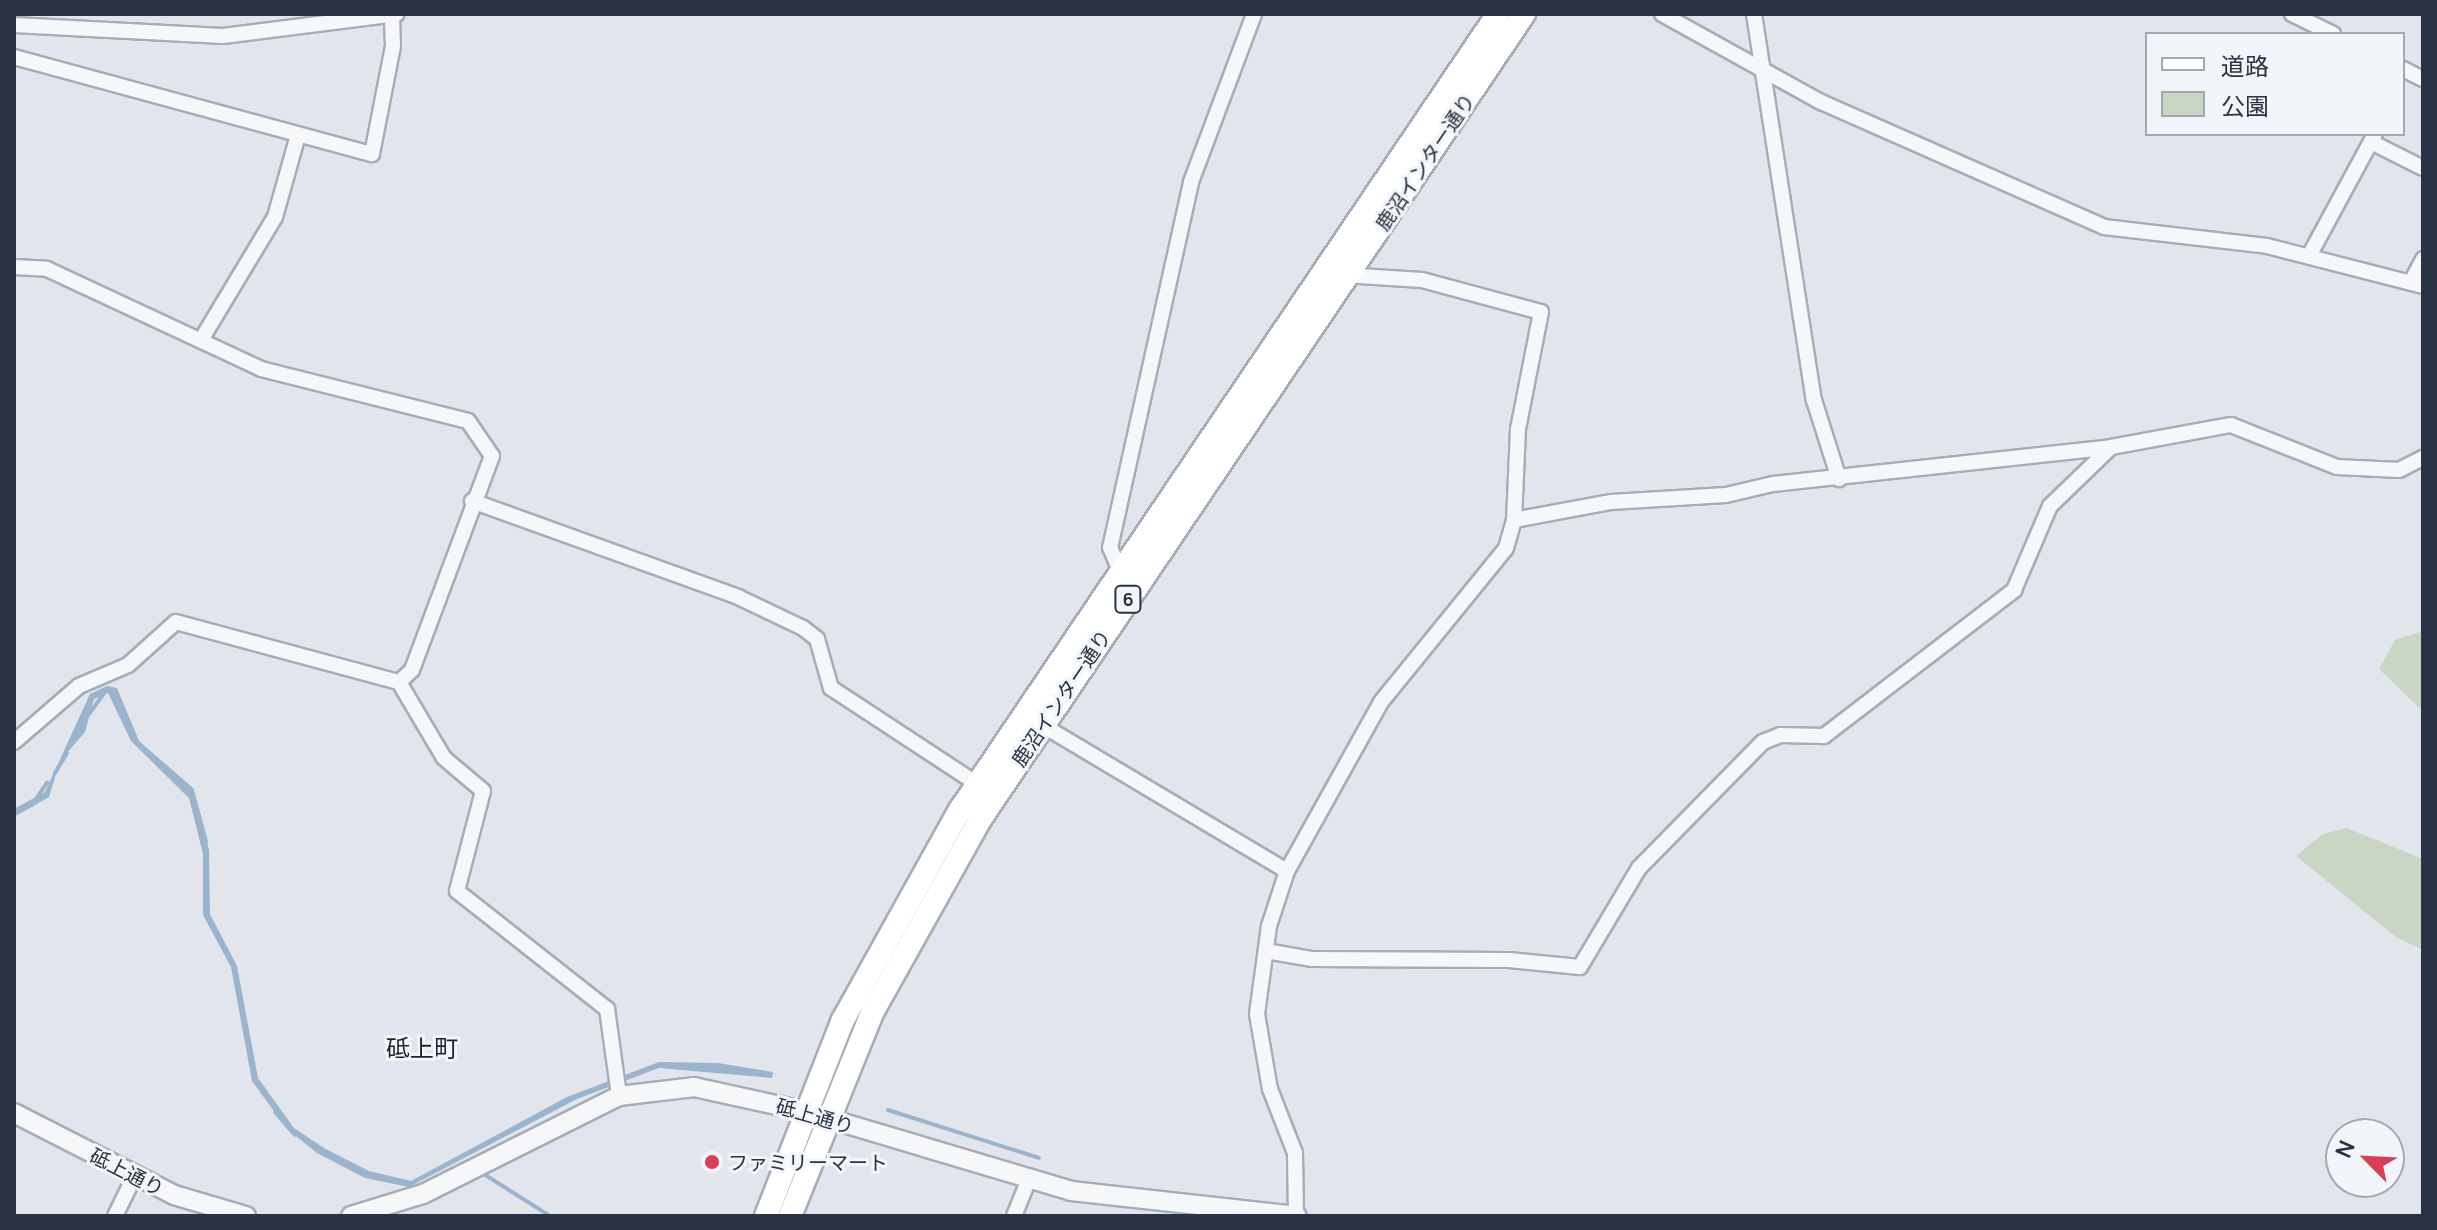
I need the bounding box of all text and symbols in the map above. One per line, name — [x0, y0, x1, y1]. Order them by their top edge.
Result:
legend — [2145, 32, 2405, 136]
text: 道路 — [2221, 49, 2269, 82]
street label: 鹿沼インター通り — [1370, 89, 1480, 235]
text: 公園 — [2221, 89, 2269, 122]
road number: 6 — [1114, 585, 1142, 613]
street label: 鹿沼インター通り — [1006, 625, 1116, 771]
district label: 砥上町 — [386, 1034, 458, 1062]
street label: 砥上通り — [773, 1093, 857, 1139]
north arrow — [2325, 1118, 2405, 1198]
text: N — [2328, 1136, 2362, 1162]
street label: 砥上通り — [86, 1143, 168, 1201]
place label: ファミリーマート — [728, 1150, 888, 1174]
marker: ファミリーマート — [703, 1153, 721, 1171]

